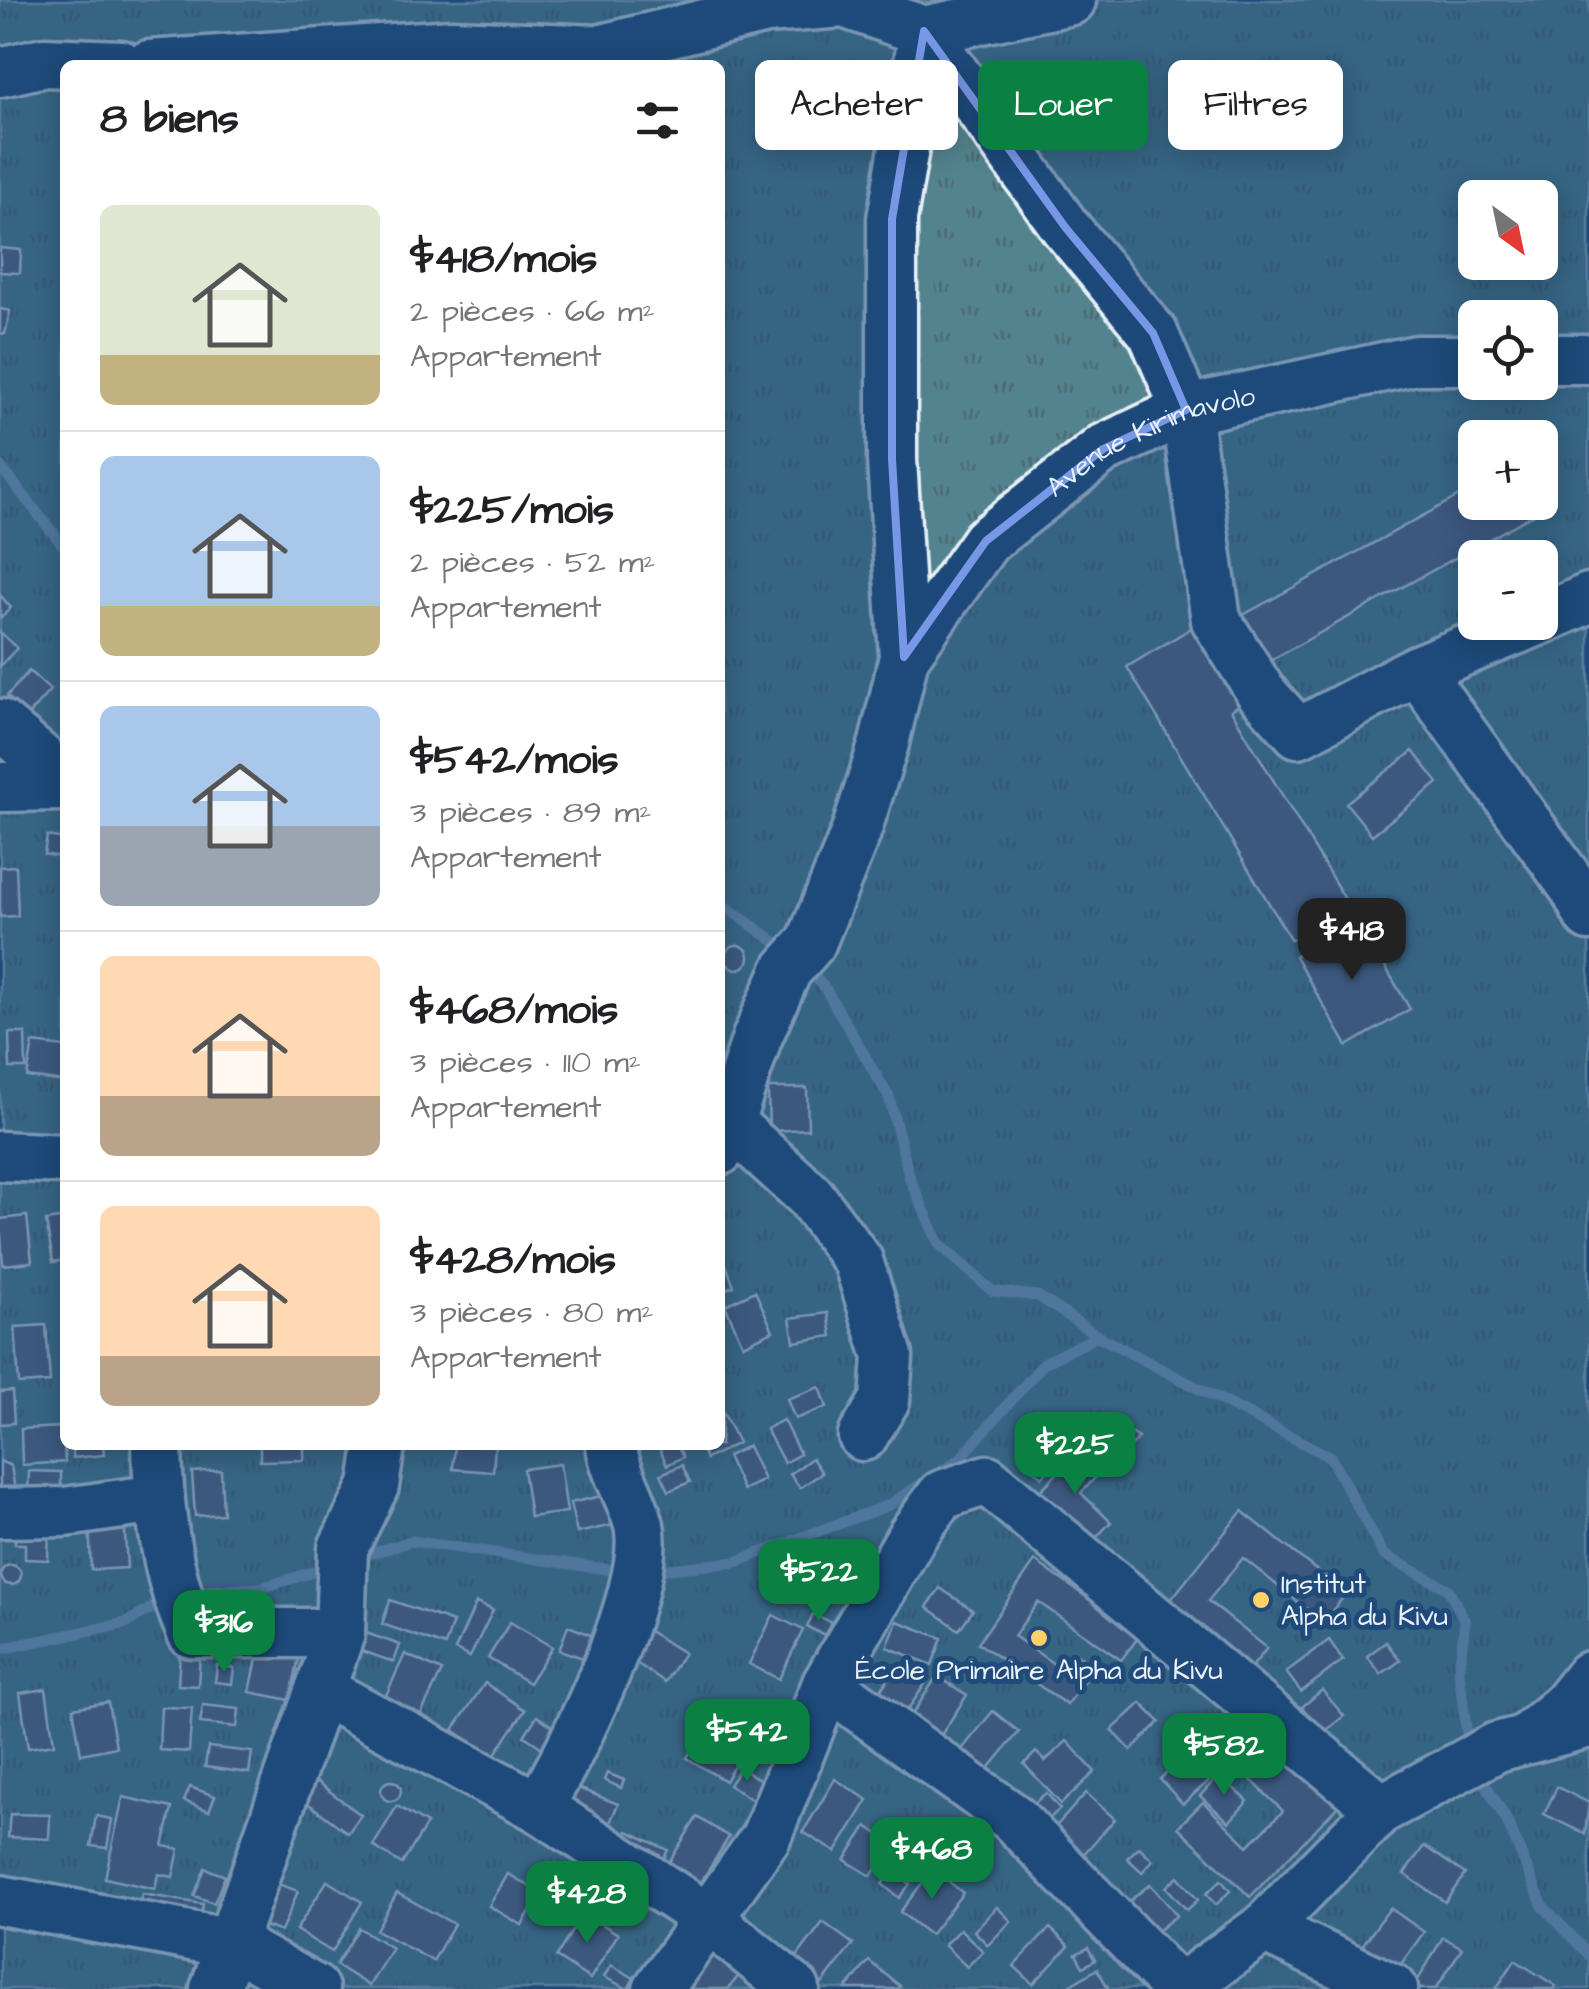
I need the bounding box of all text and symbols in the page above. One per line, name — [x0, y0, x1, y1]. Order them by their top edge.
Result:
chip: Acheter — [755, 60, 958, 150]
chip: Louer — [978, 60, 1148, 150]
chip: Filtres — [1168, 60, 1343, 150]
text: 8 biens — [100, 91, 239, 149]
icon: filters — [630, 93, 685, 148]
north arrow — [1458, 180, 1558, 280]
map controls — [1458, 180, 1558, 640]
text: $418/mois — [410, 231, 597, 289]
icon: home — [180, 245, 300, 365]
text: 2 pièces · 66 m² — [410, 289, 655, 334]
button: locate — [1458, 300, 1558, 400]
text: Appartement — [410, 334, 601, 379]
street label: Avenue Kirimavolo — [1038, 376, 1259, 506]
button: + — [1458, 420, 1558, 520]
text: $225/mois — [410, 482, 614, 540]
icon: home — [180, 496, 300, 616]
text: 2 pièces · 52 m² — [410, 540, 656, 585]
button: − — [1458, 540, 1558, 640]
text: Appartement — [410, 585, 601, 630]
text: $542/mois — [410, 732, 619, 790]
icon: home — [180, 746, 300, 866]
text: 3 pièces · 89 m² — [410, 790, 652, 835]
text: Appartement — [410, 835, 601, 880]
pin: $418 — [1293, 898, 1411, 983]
text: $418 — [1320, 908, 1384, 953]
text: $468/mois — [410, 982, 618, 1040]
icon: home — [180, 996, 300, 1116]
text: 3 pièces · 110 m² — [410, 1040, 641, 1085]
text: Appartement — [410, 1085, 601, 1130]
text: $428/mois — [410, 1232, 616, 1290]
icon: home — [180, 1246, 300, 1366]
text: 3 pièces · 80 m² — [410, 1290, 653, 1335]
text: Appartement — [410, 1335, 601, 1380]
pin: $225 — [1016, 1412, 1134, 1497]
text: $225 — [1036, 1422, 1114, 1467]
pin: $522 — [760, 1539, 878, 1624]
text: $522 — [780, 1549, 858, 1594]
place label: Institut Alpha du Kivu — [1281, 1565, 1448, 1636]
marker: Institut Alpha du Kivu — [1250, 1589, 1272, 1611]
pin: $316 — [165, 1590, 283, 1675]
text: $316 — [195, 1600, 253, 1645]
marker: École Primaire Alpha du Kivu — [1028, 1627, 1050, 1649]
place label: École Primaire Alpha du Kivu — [855, 1651, 1223, 1690]
pin: $542 — [688, 1699, 806, 1784]
text: $542 — [707, 1709, 787, 1754]
pin: $582 — [1165, 1713, 1283, 1798]
text: $582 — [1184, 1723, 1264, 1768]
pin: $468 — [873, 1817, 991, 1902]
text: $468 — [892, 1827, 972, 1872]
pin: $428 — [528, 1861, 646, 1946]
text: $428 — [548, 1871, 626, 1916]

